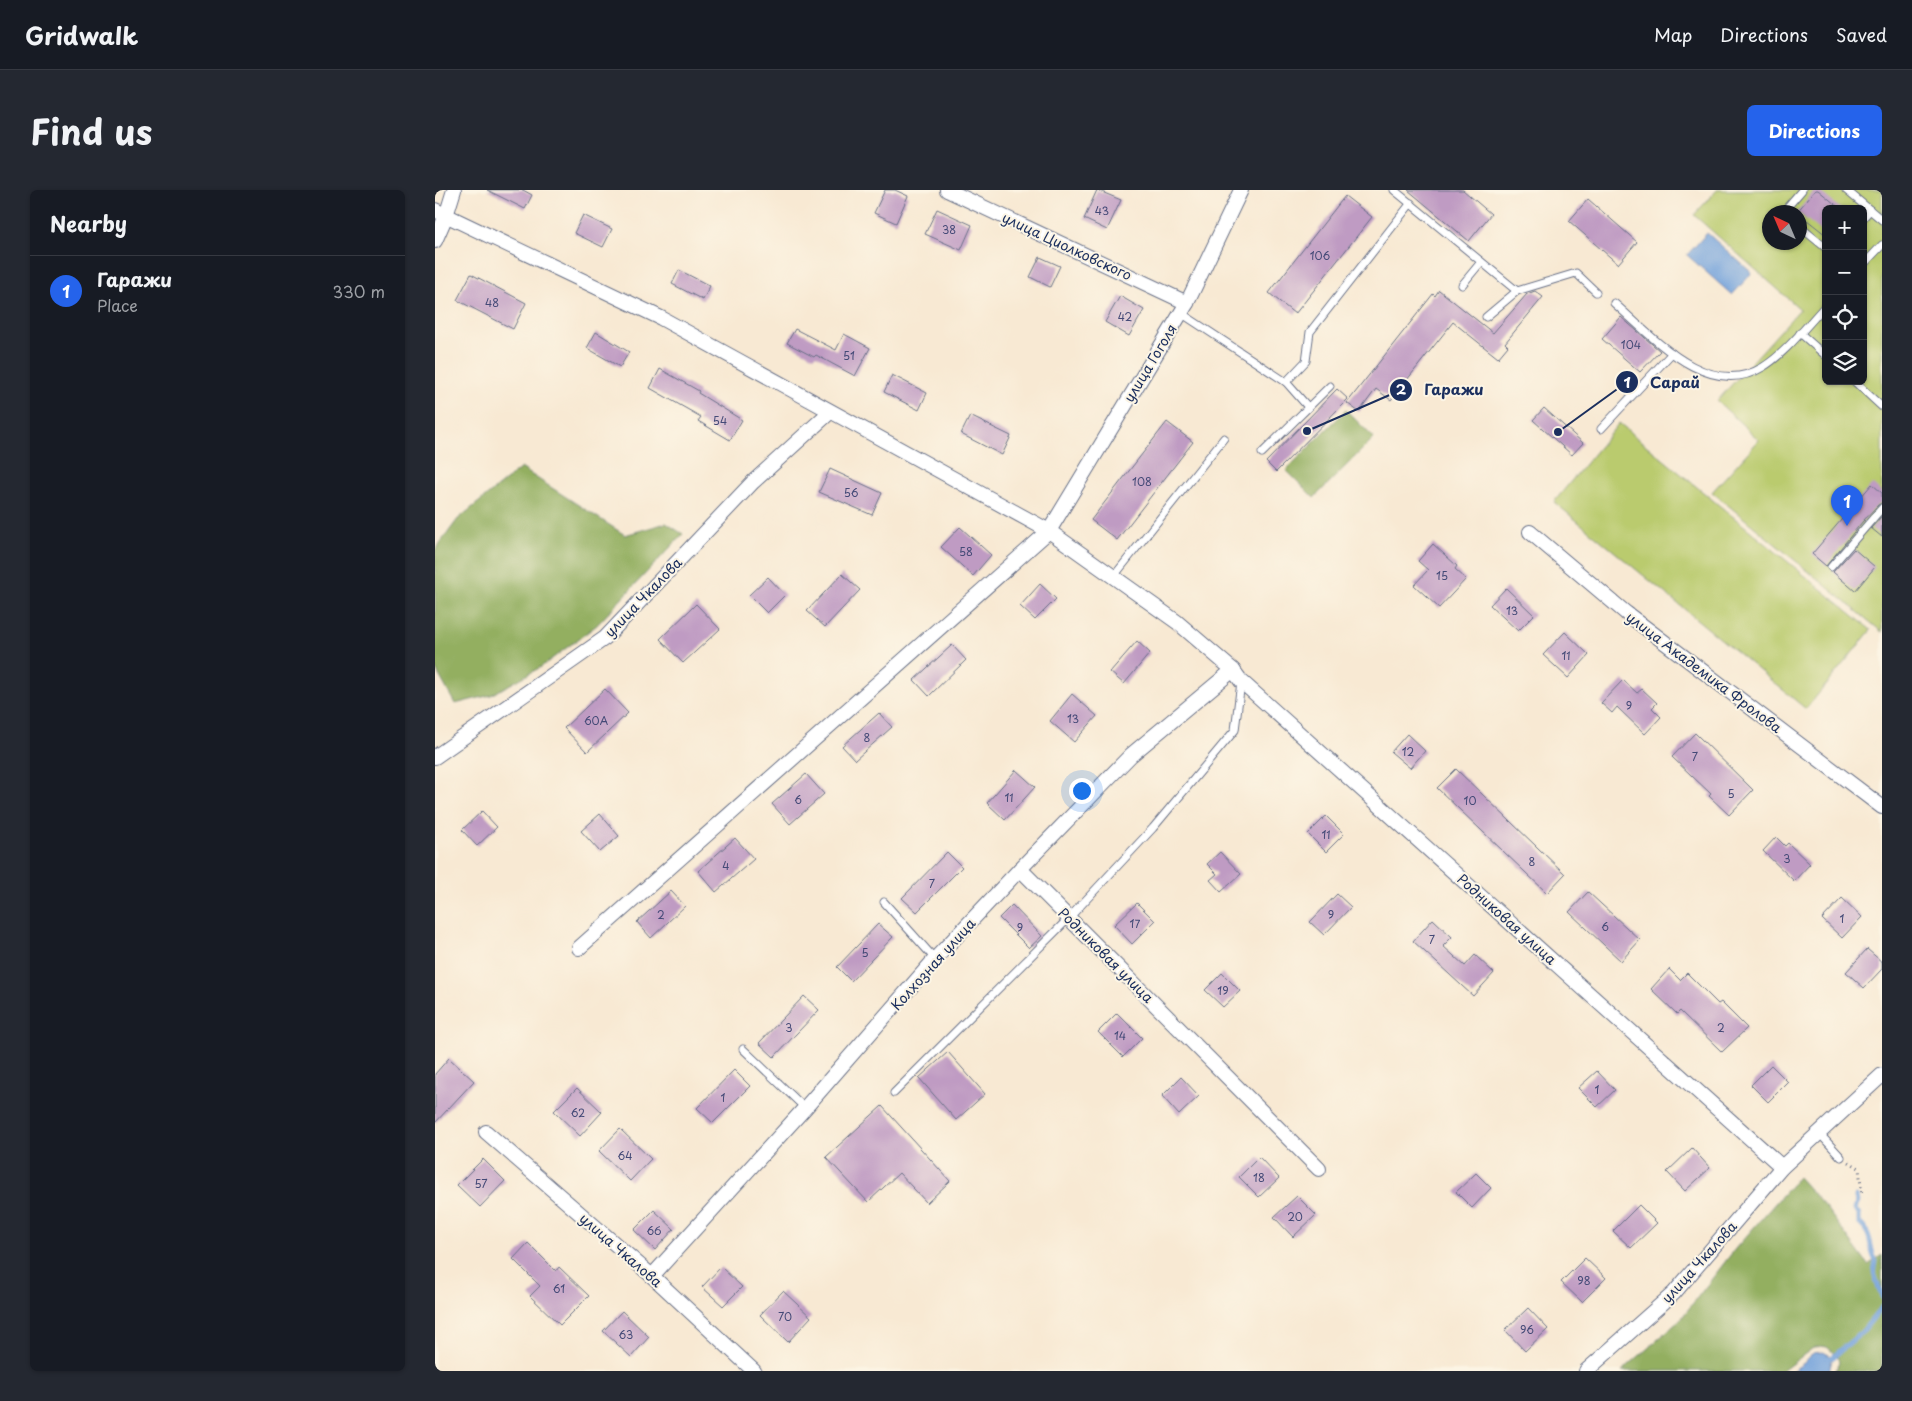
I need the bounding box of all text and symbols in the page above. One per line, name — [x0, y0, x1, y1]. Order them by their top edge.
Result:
text: Gridwalk — [25, 17, 138, 53]
text: Map — [1654, 21, 1692, 48]
text: Directions — [1720, 21, 1808, 48]
text: Saved — [1836, 21, 1887, 48]
text: Find us — [30, 104, 152, 157]
button: Directions — [1747, 105, 1882, 156]
house number: 43 — [1095, 202, 1109, 219]
north arrow — [1762, 205, 1807, 250]
map controls — [1822, 205, 1867, 385]
button: + — [1822, 205, 1867, 250]
text: Nearby — [50, 207, 127, 239]
street label: улица Циолковского — [999, 207, 1136, 285]
house number: 38 — [942, 221, 956, 238]
house number: 106 — [1310, 247, 1331, 264]
button: − — [1822, 250, 1867, 295]
text: Гаражи — [97, 265, 172, 293]
text: 1 — [62, 279, 70, 303]
text: 330 m — [332, 279, 385, 303]
text: Place — [97, 293, 138, 317]
house number: 48 — [485, 294, 499, 311]
button: locate — [1822, 295, 1867, 340]
house number: 42 — [1118, 308, 1133, 325]
street label: улица Гоголя — [1118, 320, 1182, 406]
house number: 104 — [1621, 336, 1641, 353]
button: layers — [1822, 340, 1867, 385]
house number: 51 — [843, 347, 855, 364]
callout: Сарай — [1615, 367, 1710, 397]
text: 1 — [1623, 370, 1631, 393]
text: Сарай — [1650, 370, 1700, 393]
callout: Гаражи — [1389, 375, 1493, 405]
text: 2 — [1396, 377, 1407, 400]
text: Гаражи — [1424, 377, 1484, 400]
house number: 54 — [713, 412, 727, 429]
house number: 108 — [1132, 473, 1152, 490]
house number: 56 — [844, 484, 859, 501]
pin: 1 — [1831, 485, 1863, 526]
house number: 58 — [959, 543, 973, 560]
street label: улица Чкалова — [599, 552, 687, 642]
house number: 15 — [1436, 567, 1448, 584]
house number: 13 — [1506, 602, 1518, 619]
street label: улица Академика Фролова — [1622, 606, 1786, 738]
house number: 11 — [1561, 647, 1571, 664]
house number: 9 — [1626, 697, 1632, 714]
house number: 13 — [1067, 710, 1079, 727]
house number: 60А — [584, 712, 609, 729]
house number: 8 — [864, 729, 871, 746]
house number: 12 — [1402, 743, 1415, 760]
house number: 7 — [1692, 748, 1698, 765]
your location — [1069, 778, 1095, 804]
house number: 5 — [1727, 785, 1735, 802]
house number: 11 — [1004, 789, 1014, 806]
house number: 6 — [794, 791, 802, 808]
house number: 10 — [1464, 792, 1476, 809]
house number: 11 — [1321, 826, 1331, 843]
house number: 3 — [1783, 850, 1791, 867]
house number: 8 — [1529, 853, 1536, 870]
house number: 4 — [722, 857, 730, 874]
street label: Родниковая улица — [1453, 869, 1561, 970]
house number: 7 — [929, 875, 935, 892]
street label: Родниковая улица — [1054, 903, 1159, 1008]
house number: 2 — [657, 906, 665, 923]
house number: 9 — [1328, 906, 1334, 923]
house number: 1 — [1840, 910, 1845, 927]
street label: Колхозная улица — [886, 913, 980, 1015]
house number: 17 — [1130, 915, 1141, 932]
house number: 6 — [1601, 918, 1609, 935]
house number: 9 — [1017, 919, 1023, 936]
house number: 7 — [1429, 931, 1435, 948]
house number: 5 — [861, 944, 869, 961]
house number: 19 — [1217, 982, 1229, 999]
house number: 3 — [785, 1019, 793, 1036]
house number: 2 — [1717, 1019, 1725, 1036]
house number: 14 — [1114, 1027, 1126, 1044]
house number: 1 — [1595, 1081, 1600, 1098]
house number: 1 — [721, 1089, 726, 1106]
house number: 62 — [571, 1104, 585, 1121]
house number: 64 — [618, 1147, 632, 1164]
house number: 18 — [1253, 1169, 1265, 1186]
house number: 57 — [474, 1175, 488, 1192]
street label: улица Чкалова — [575, 1208, 667, 1292]
house number: 20 — [1287, 1208, 1303, 1225]
street label: улица Чкалова — [1656, 1216, 1742, 1308]
house number: 66 — [646, 1222, 662, 1239]
house number: 98 — [1577, 1272, 1591, 1289]
house number: 61 — [553, 1280, 565, 1297]
house number: 70 — [778, 1308, 792, 1325]
house number: 96 — [1520, 1321, 1534, 1338]
house number: 63 — [619, 1326, 633, 1343]

